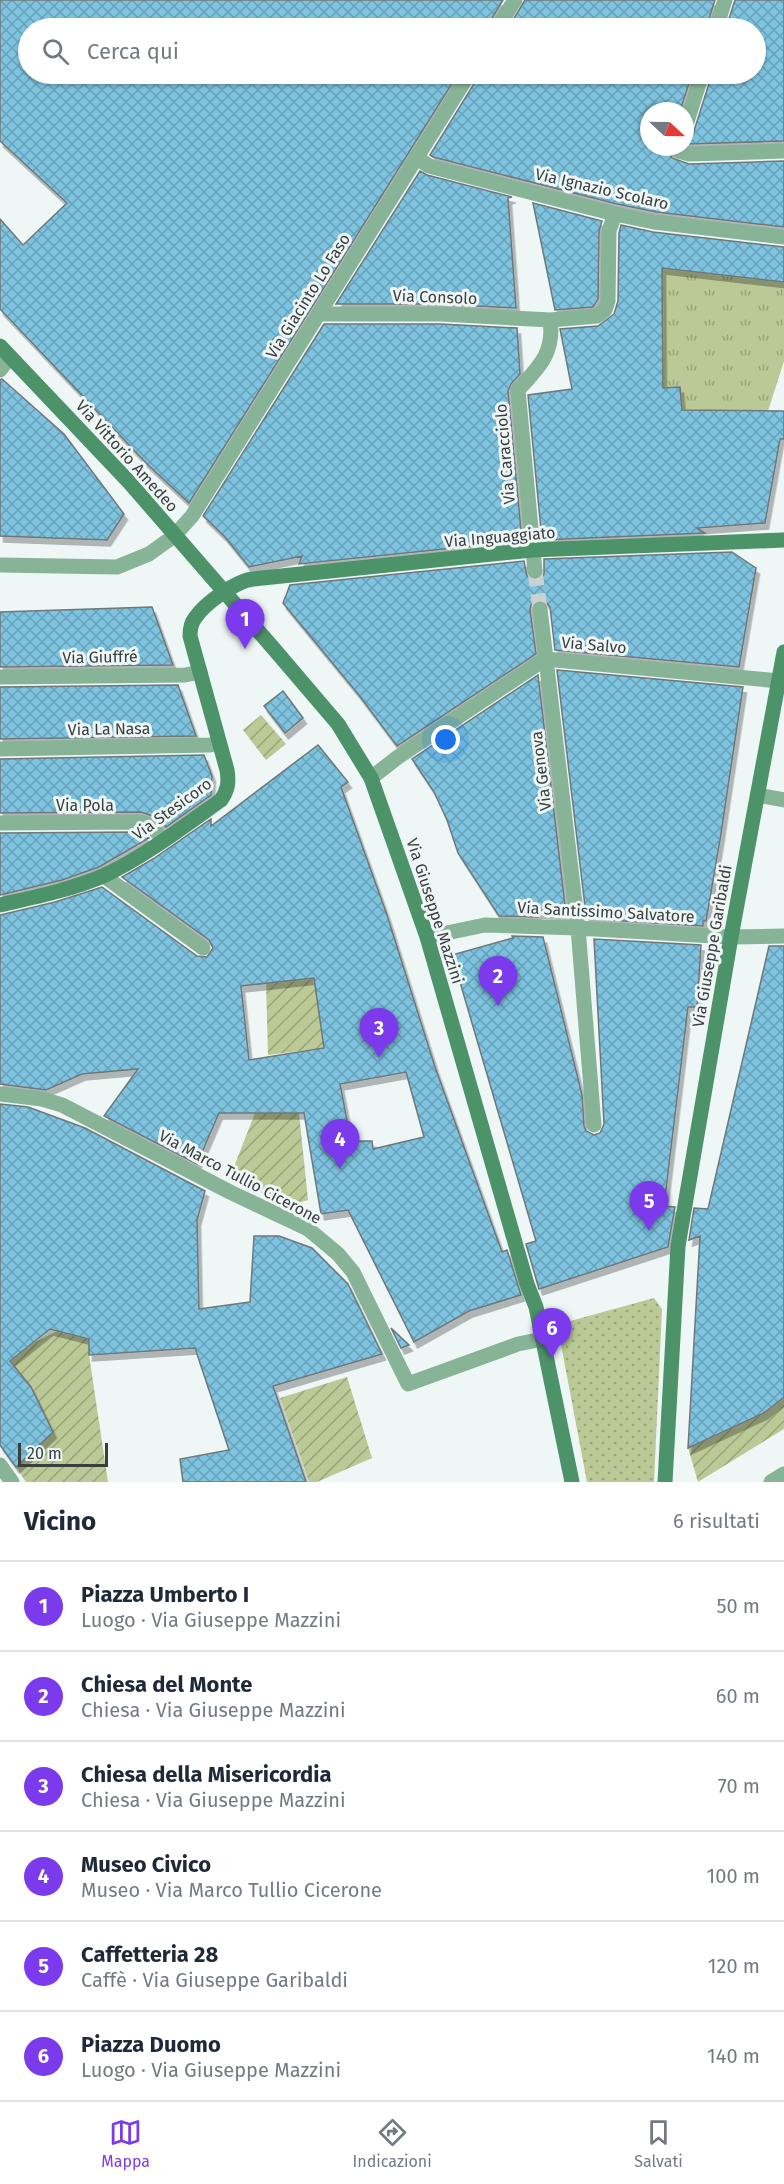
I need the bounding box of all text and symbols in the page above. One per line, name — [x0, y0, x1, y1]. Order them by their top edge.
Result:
search box — [18, 18, 766, 84]
icon: search — [39, 35, 72, 68]
text: Cerca qui — [87, 38, 179, 65]
north arrow — [640, 102, 694, 156]
street label: Via Ignazio Scolaro — [533, 164, 671, 214]
street label: Via Giacinto Lo Faso — [262, 230, 354, 362]
street label: Via Consolo — [392, 286, 478, 308]
street label: Via Vittorio Amedeo — [72, 396, 182, 516]
street label: Via Caracciolo — [491, 403, 519, 505]
street label: Via Inguaggiato — [444, 523, 556, 551]
pin: 1 — [226, 600, 264, 649]
street label: Via Salvo — [561, 633, 627, 657]
street label: Via Giuffré — [62, 647, 138, 667]
street label: Via La Nasa — [68, 719, 150, 739]
your location — [431, 725, 460, 754]
street label: Via Genova — [527, 730, 555, 812]
street label: Via Stesicoro — [129, 774, 215, 844]
street label: Via Pola — [56, 796, 114, 815]
street label: Via Giuseppe Mazzini — [402, 836, 468, 986]
street label: Via Giuseppe Garibaldi — [688, 863, 736, 1029]
street label: Via Santissimo Salvatore — [517, 898, 695, 926]
pin: 2 — [478, 956, 518, 1006]
pin: 3 — [360, 1008, 398, 1058]
pin: 4 — [320, 1120, 360, 1169]
street label: Via Marco Tullio Cicerone — [156, 1126, 324, 1228]
pin: 5 — [630, 1182, 668, 1231]
pin: 6 — [532, 1308, 572, 1358]
scale bar — [18, 1440, 108, 1468]
text: 20 m — [27, 1444, 62, 1463]
text: Vicino — [24, 1506, 96, 1537]
text: 6 risultati — [673, 1509, 760, 1533]
text: Piazza Umberto I — [81, 1581, 249, 1608]
text: 1 — [39, 1594, 48, 1618]
text: 50 m — [716, 1594, 760, 1618]
text: Luogo · Via Giuseppe Mazzini — [81, 1608, 341, 1632]
text: Chiesa del Monte — [81, 1671, 252, 1698]
text: 2 — [38, 1684, 49, 1708]
text: 60 m — [716, 1684, 760, 1708]
text: Chiesa · Via Giuseppe Mazzini — [81, 1698, 346, 1722]
text: Chiesa della Misericordia — [81, 1761, 332, 1788]
text: 3 — [38, 1774, 49, 1798]
text: 70 m — [718, 1774, 760, 1798]
text: Chiesa · Via Giuseppe Mazzini — [81, 1788, 346, 1812]
text: Museo Civico — [81, 1851, 211, 1878]
text: 4 — [38, 1864, 49, 1888]
text: 100 m — [707, 1864, 760, 1888]
text: Museo · Via Marco Tullio Cicerone — [81, 1878, 382, 1902]
text: Caffetteria 28 — [81, 1941, 218, 1968]
text: 5 — [38, 1954, 49, 1978]
text: 120 m — [708, 1954, 760, 1978]
text: Caffè · Via Giuseppe Garibaldi — [81, 1968, 348, 1992]
text: Piazza Duomo — [81, 2031, 221, 2058]
text: 6 — [38, 2044, 49, 2068]
text: 140 m — [707, 2044, 760, 2068]
text: Luogo · Via Giuseppe Mazzini — [81, 2058, 341, 2082]
tab: Mappa — [101, 2116, 150, 2171]
tab: Indicazioni — [353, 2116, 432, 2171]
tab: Salvati — [634, 2116, 683, 2171]

